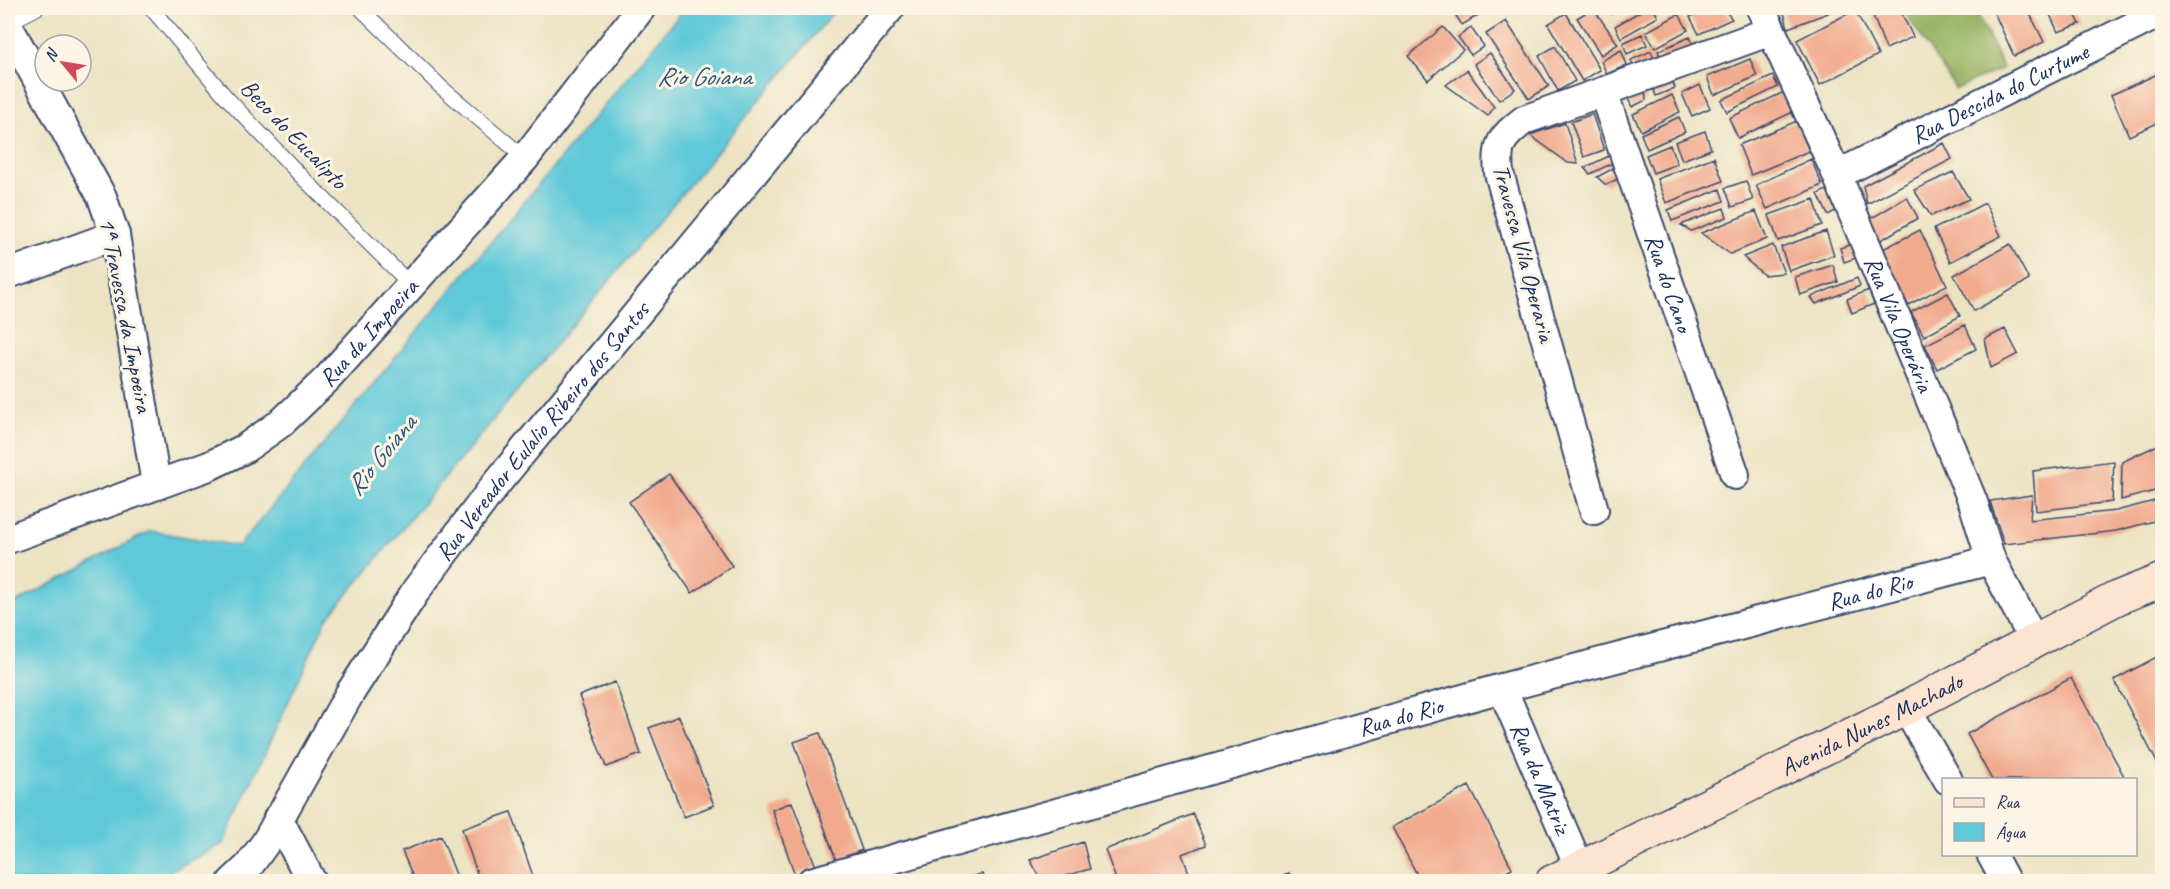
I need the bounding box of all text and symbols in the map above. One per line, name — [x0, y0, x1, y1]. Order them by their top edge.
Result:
north arrow — [33, 33, 93, 93]
street label: Rua Descida do Curtume — [1906, 35, 2095, 150]
text: N — [40, 44, 64, 65]
water label: Rio Goiana — [657, 60, 754, 93]
street label: Beco do Eucalipto — [234, 73, 355, 196]
street label: Travessa Vila Operaria — [1486, 161, 1563, 347]
street label: 1ª Travessa da Impoeira — [92, 215, 160, 416]
street label: Rua do Cano — [1638, 230, 1700, 338]
street label: Rua Vila Operária — [1858, 252, 1941, 398]
street label: Rua da Impoeira — [312, 271, 426, 393]
street label: Rua Vereador Eulalio Ribeiro dos Santos — [429, 294, 657, 567]
water label: Rio Goiana — [339, 405, 426, 502]
street label: Rua do Rio — [1824, 566, 1918, 617]
street label: Avenida Nunes Machado — [1775, 665, 1970, 782]
street label: Rua do Rio — [1355, 690, 1448, 743]
street label: Rua da Matriz — [1504, 718, 1579, 840]
legend — [1942, 778, 2137, 856]
text: Rua — [1996, 791, 2021, 813]
text: Água — [1996, 821, 2027, 843]

